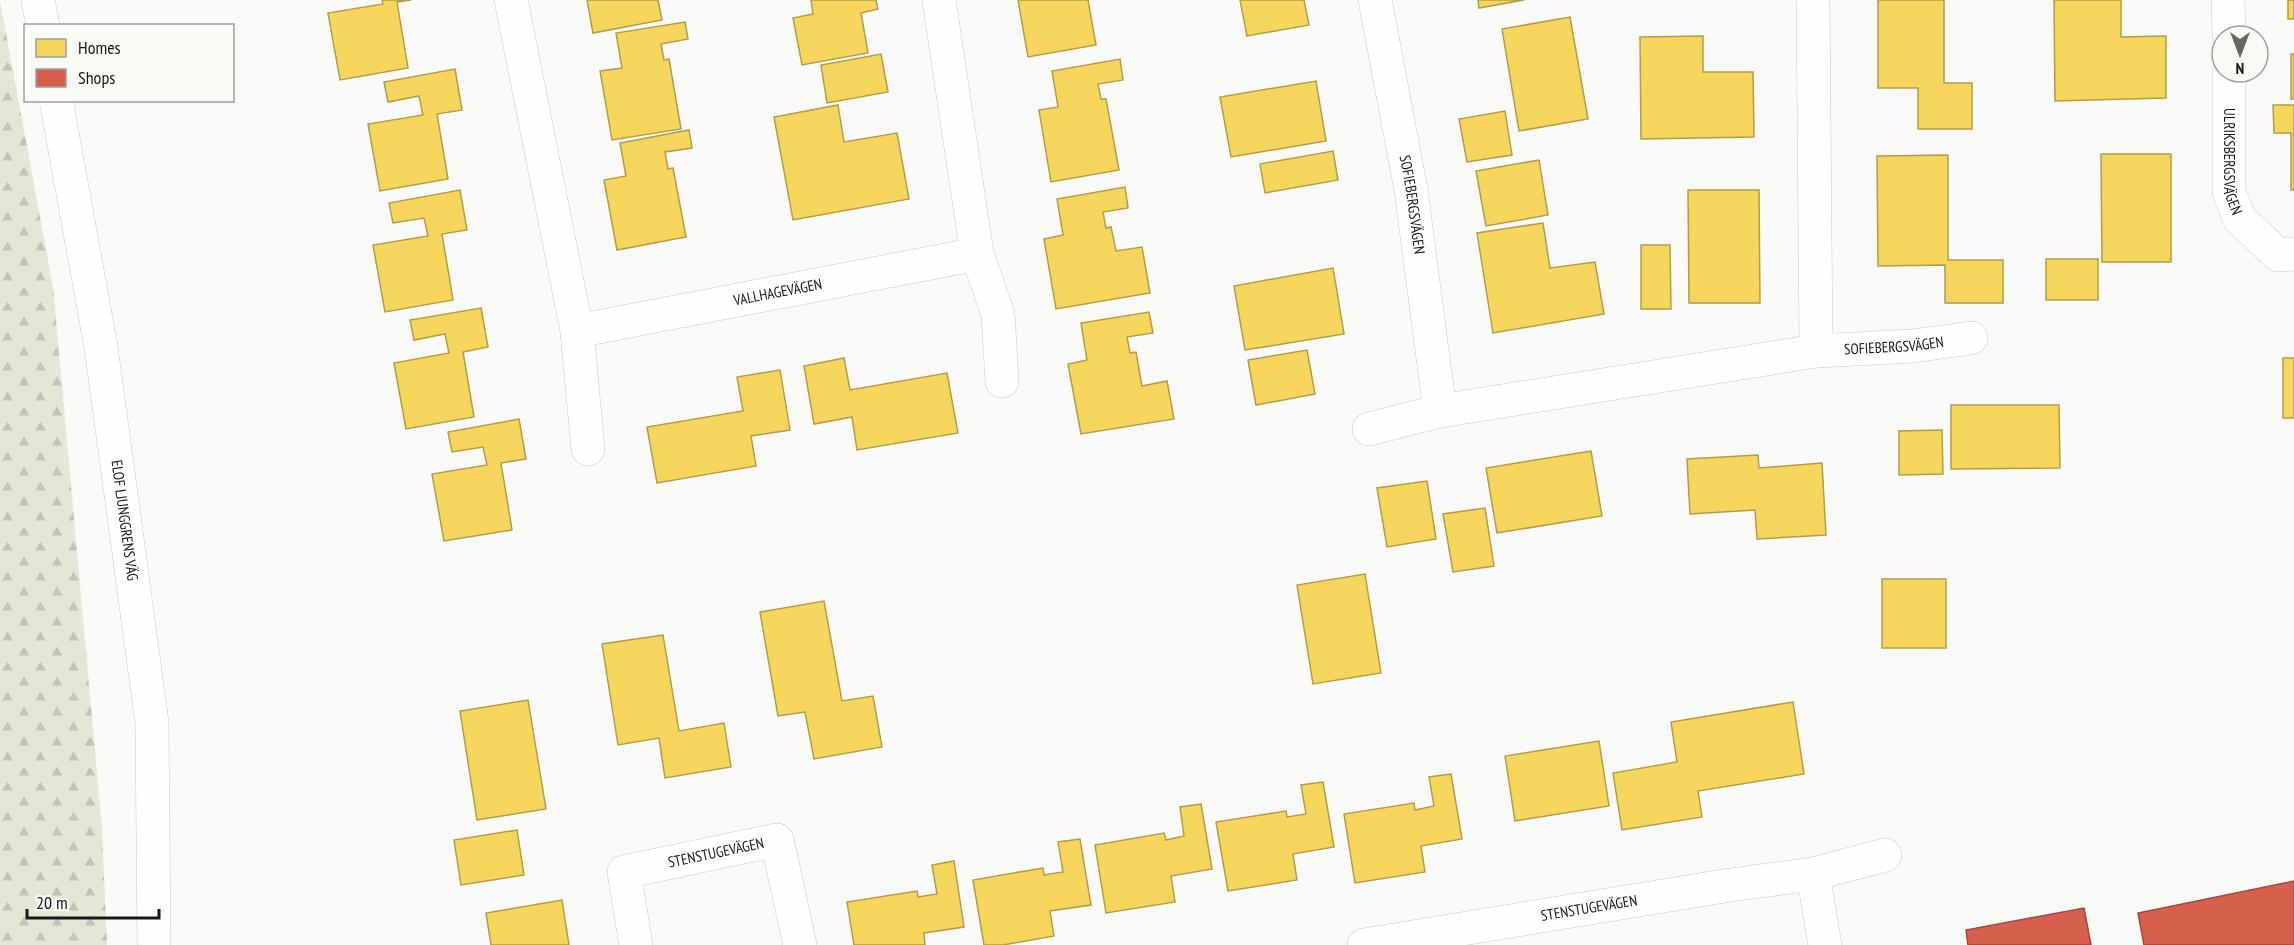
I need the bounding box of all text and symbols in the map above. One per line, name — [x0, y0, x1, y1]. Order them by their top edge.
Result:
legend — [24, 24, 234, 102]
north arrow — [2210, 24, 2270, 84]
text: Homes — [78, 36, 121, 59]
text: N — [2236, 59, 2244, 79]
text: Shops — [78, 66, 115, 89]
street label: ULRIKSBERGSVÄGEN — [2220, 108, 2247, 218]
street label: SOFIEBERGSVÄGEN — [1396, 153, 1429, 255]
street label: VALLHAGEVÄGEN — [731, 274, 824, 310]
street label: SOFIEBERGSVÄGEN — [1843, 332, 1945, 359]
street label: ELOF LJUNGGRENS VÄG — [107, 459, 143, 582]
street label: STENSTUGEVÄGEN — [666, 833, 766, 872]
scale bar — [27, 882, 159, 920]
street label: STENSTUGEVÄGEN — [1539, 890, 1639, 925]
text: 20 m — [36, 891, 68, 914]

